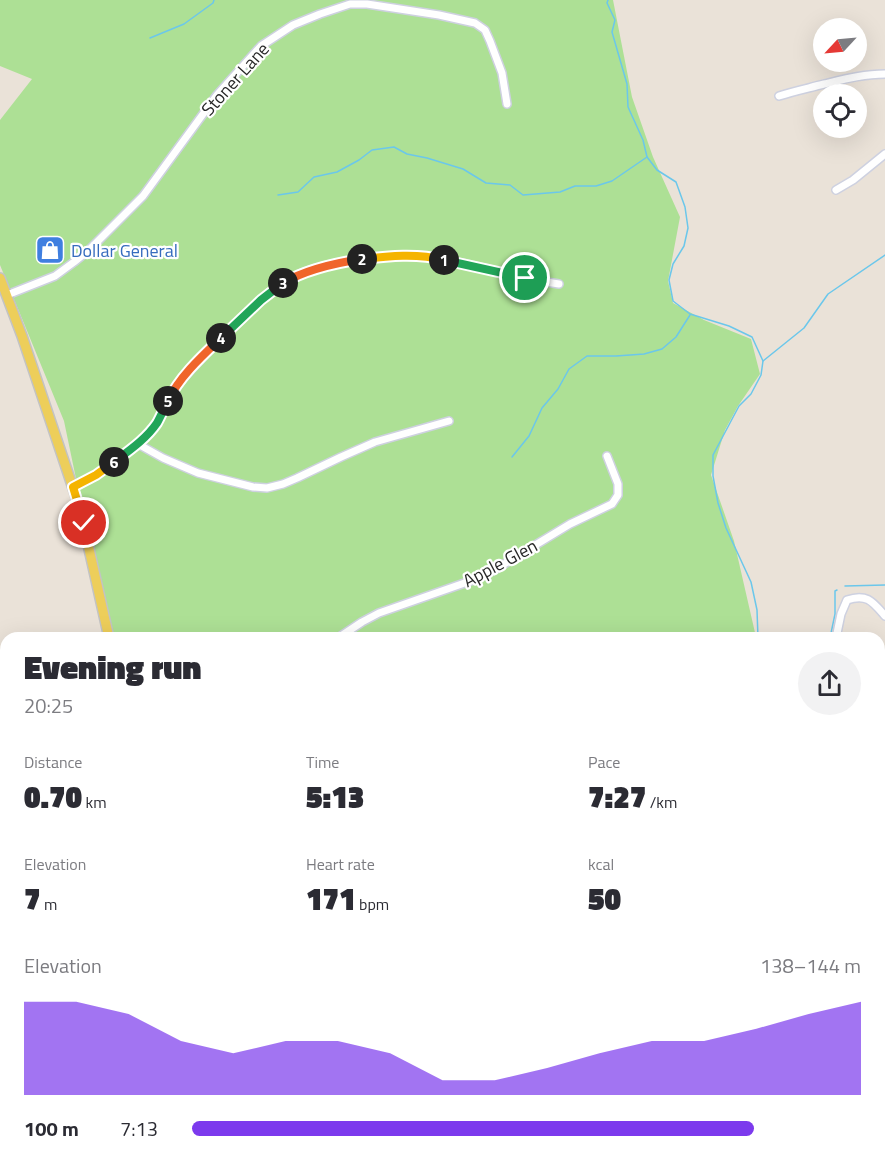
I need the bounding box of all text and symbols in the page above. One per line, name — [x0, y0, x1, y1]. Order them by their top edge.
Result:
north arrow — [813, 18, 867, 72]
map controls — [813, 18, 867, 138]
street label: Stoner Lane — [195, 36, 275, 122]
button: locate — [813, 84, 867, 138]
shop icon: Dollar General — [34, 234, 66, 266]
place label: Dollar General — [71, 237, 178, 264]
pin: 2 — [347, 244, 377, 274]
pin: 1 — [429, 245, 459, 275]
text: 2 — [358, 247, 366, 271]
text: 1 — [440, 248, 448, 272]
pin — [499, 252, 550, 303]
icon: arrive — [508, 261, 541, 294]
pin: 3 — [268, 268, 298, 298]
text: 3 — [279, 271, 287, 295]
pin: 4 — [206, 323, 236, 353]
text: 4 — [217, 326, 225, 350]
pin: 5 — [153, 386, 183, 416]
text: 5 — [164, 389, 172, 413]
pin: 6 — [99, 447, 129, 477]
text: 6 — [110, 450, 118, 474]
pin — [58, 497, 109, 548]
icon: check — [67, 506, 100, 539]
street label: Apple Glen — [458, 532, 542, 594]
text: Evening run — [24, 642, 201, 692]
button: share — [798, 652, 861, 715]
text: 20:25 — [24, 690, 73, 721]
text: Distance — [24, 750, 82, 774]
text: Time — [306, 750, 339, 774]
text: Pace — [588, 750, 620, 774]
text: 0.70 — [24, 774, 82, 820]
text: 5:13 — [306, 774, 364, 820]
text: 7:27 — [588, 774, 646, 820]
text: km — [82, 790, 107, 814]
text: /km — [646, 790, 677, 814]
text: Elevation — [24, 852, 86, 876]
text: Heart rate — [306, 852, 375, 876]
text: kcal — [588, 852, 614, 876]
text: 7 — [24, 876, 41, 922]
text: 171 — [306, 876, 356, 922]
text: 50 — [588, 876, 621, 922]
text: m — [41, 892, 57, 916]
text: bpm — [356, 892, 389, 916]
text: Elevation — [24, 950, 102, 981]
text: 138–144 m — [760, 950, 861, 981]
text: 100 m — [24, 1113, 79, 1144]
text: 7:13 — [120, 1113, 158, 1144]

